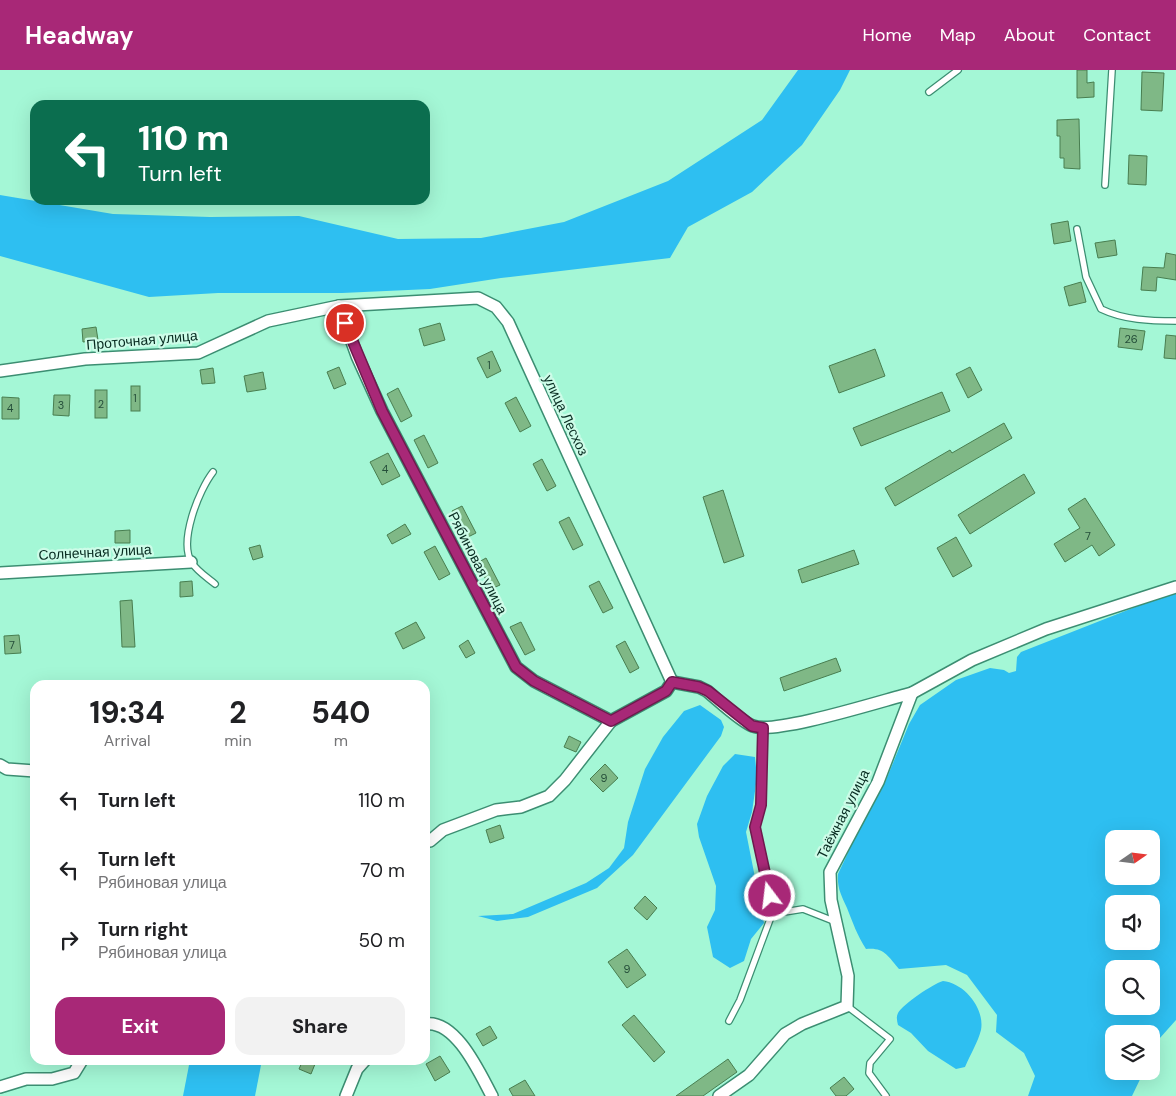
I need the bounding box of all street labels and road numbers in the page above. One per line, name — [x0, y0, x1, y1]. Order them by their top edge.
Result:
street label: Проточная улица — [86, 326, 199, 354]
street label: улица Лесхоз — [539, 372, 593, 458]
street label: Рябиновая улица — [444, 509, 512, 617]
street label: Солнечная улица — [38, 540, 152, 564]
street label: Таёжная улица — [813, 766, 873, 862]

